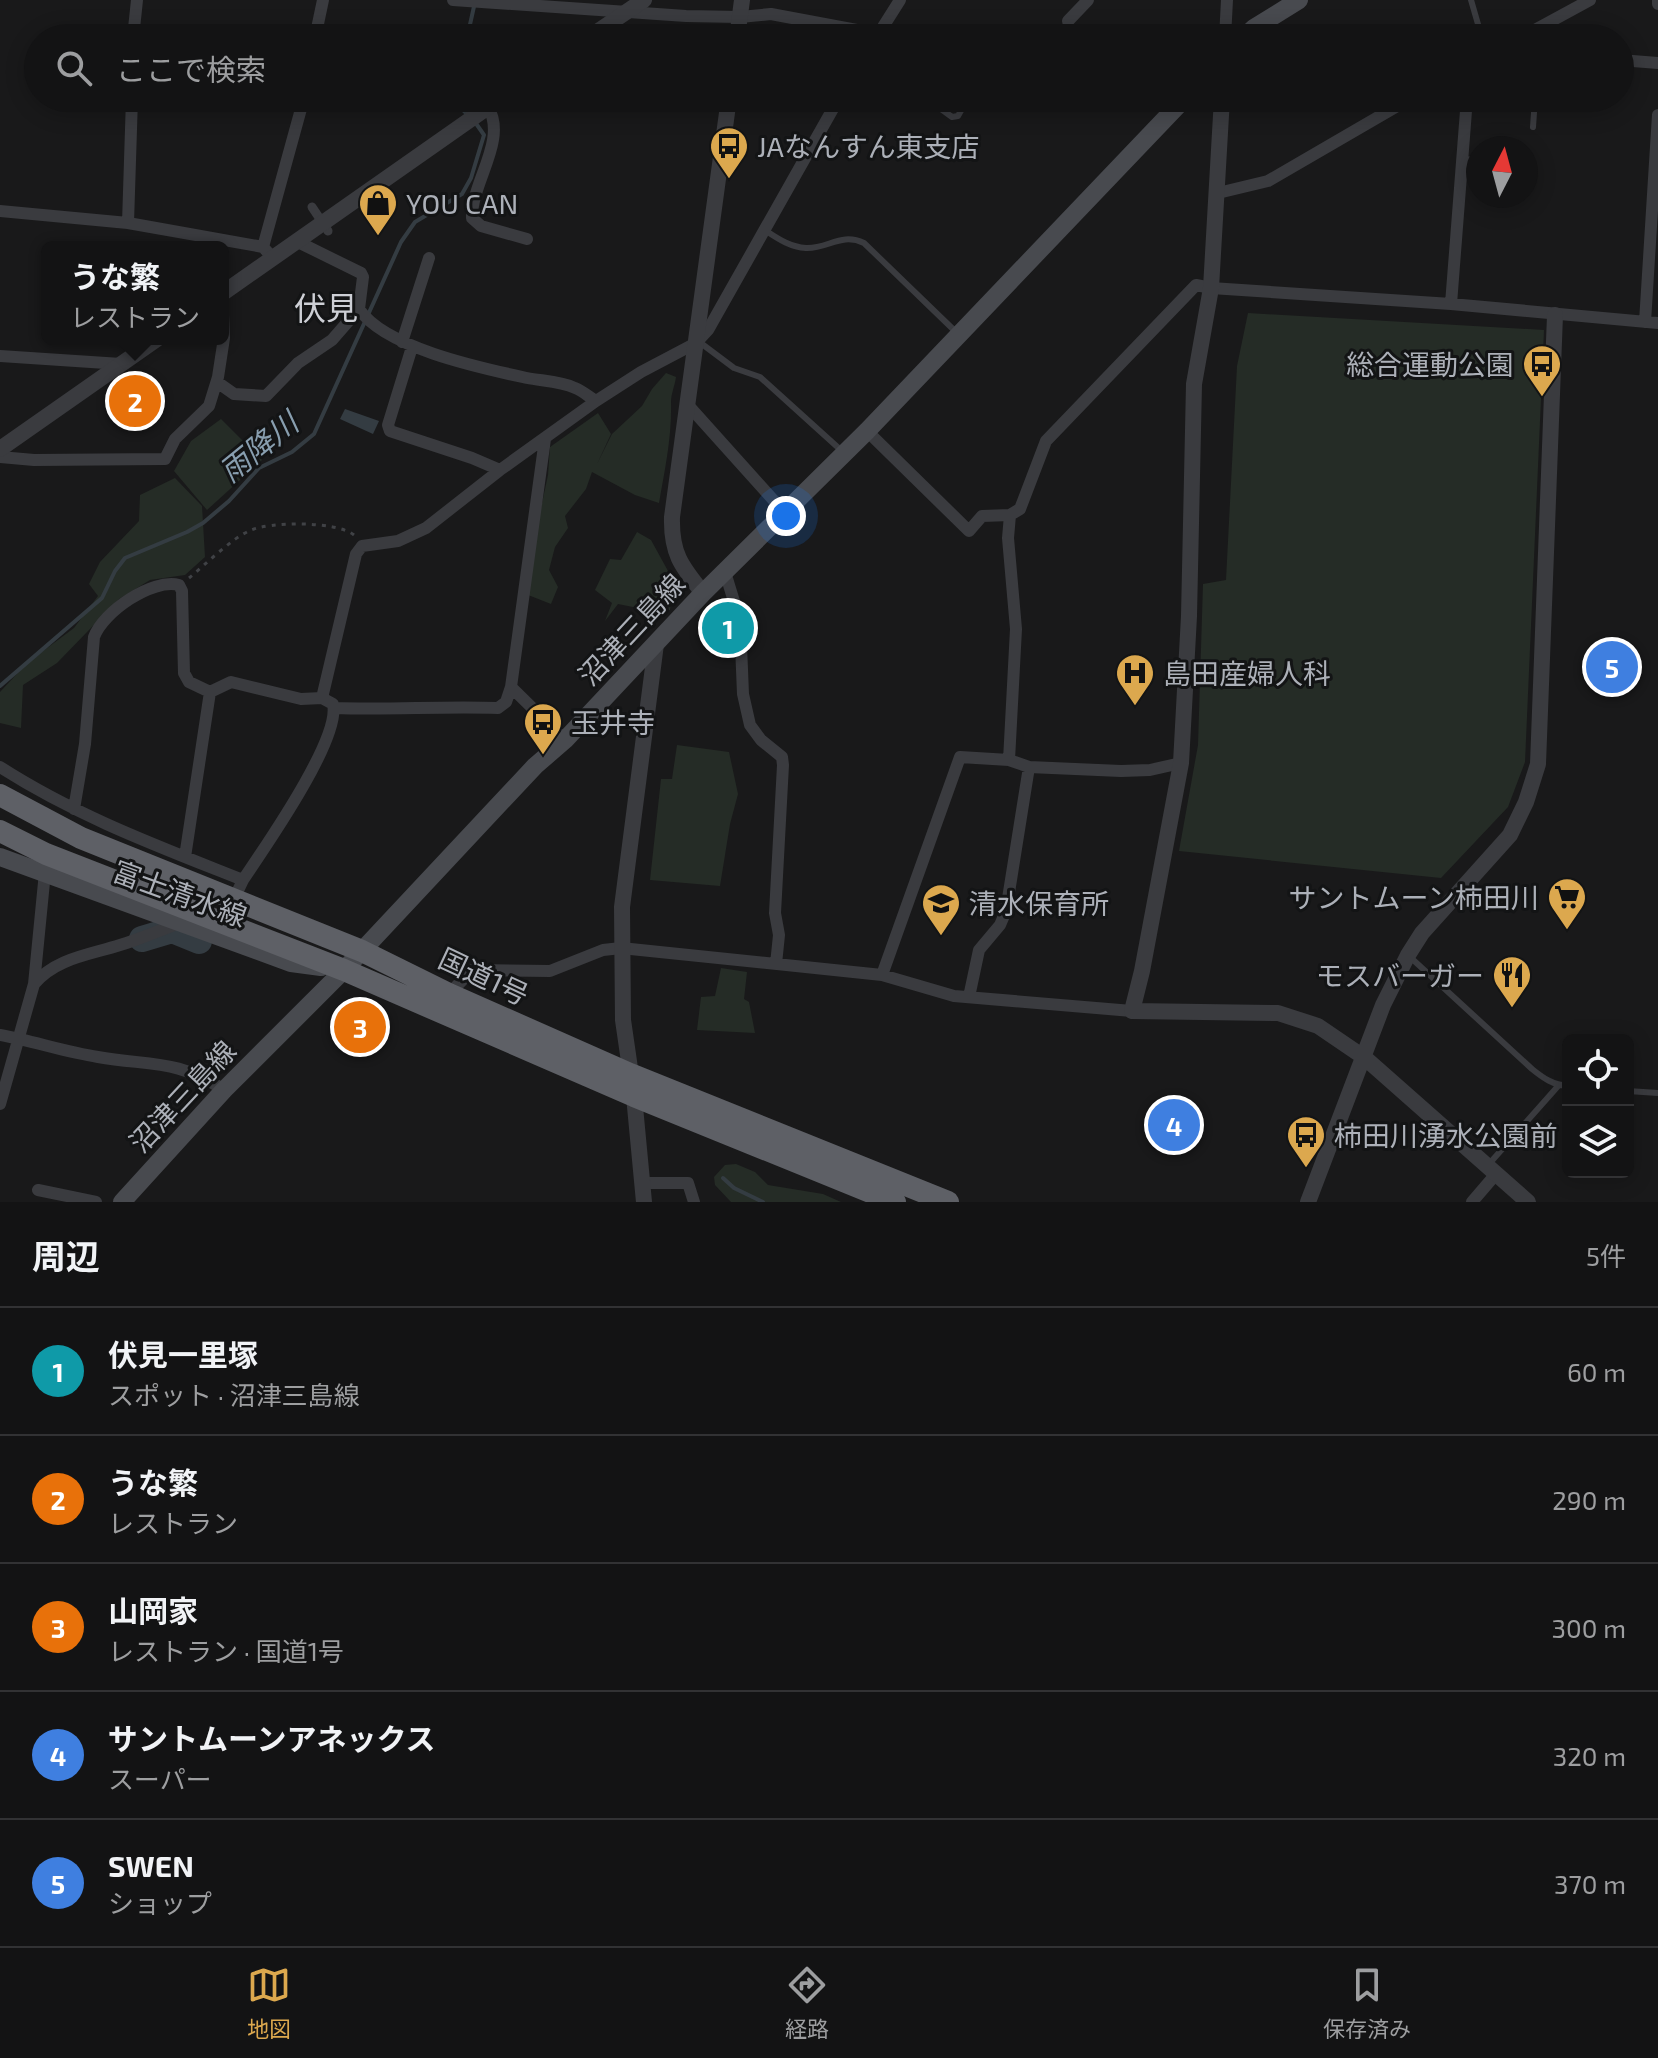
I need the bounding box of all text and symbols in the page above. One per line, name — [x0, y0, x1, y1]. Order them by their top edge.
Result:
search box — [24, 24, 1634, 112]
icon: search — [52, 46, 96, 90]
text: ここで検索 — [116, 51, 266, 87]
bus stop icon: JAなんすん東支店 — [708, 125, 750, 180]
place label: JAなんすん東支店 — [757, 129, 979, 163]
north arrow — [1466, 136, 1538, 208]
shop icon: YOU CAN — [357, 182, 399, 237]
place label: YOU CAN — [406, 186, 518, 220]
popup — [41, 241, 229, 345]
text: うな繁 — [70, 258, 160, 294]
district label: 伏見 — [294, 288, 358, 326]
text: レストラン — [70, 301, 200, 332]
bus stop icon: 総合運動公園 — [1521, 343, 1563, 398]
place label: 総合運動公園 — [1346, 347, 1514, 381]
pin: 2 — [109, 371, 161, 431]
water label: 雨降川 — [212, 402, 307, 488]
your location — [766, 496, 806, 536]
street label: 沼津三島線 — [571, 566, 691, 692]
pin: 1 — [702, 598, 754, 658]
pin: 5 — [1586, 637, 1638, 697]
hospital icon: 島田産婦人科 — [1114, 652, 1156, 707]
place label: 島田産婦人科 — [1163, 656, 1331, 690]
bus stop icon: 玉井寺 — [522, 701, 564, 756]
place label: 玉井寺 — [571, 705, 655, 739]
street label: 富士清水線 — [108, 853, 252, 933]
supermarket icon: サントムーン柿田川 — [1546, 876, 1588, 931]
place label: サントムーン柿田川 — [1288, 880, 1539, 914]
school or university icon: 清水保育所 — [920, 882, 962, 937]
place label: 清水保育所 — [969, 886, 1109, 920]
street label: 国道1号 — [434, 940, 534, 1012]
restaurant icon: モスバーガー — [1491, 954, 1533, 1009]
place label: モスバーガー — [1316, 958, 1484, 992]
pin: 3 — [334, 997, 386, 1057]
street label: 沼津三島線 — [122, 1033, 242, 1159]
map controls — [1562, 1034, 1634, 1178]
button: locate — [1562, 1034, 1634, 1106]
pin: 4 — [1148, 1095, 1200, 1155]
button: layers — [1562, 1106, 1634, 1178]
bus stop icon: 柿田川湧水公園前 — [1285, 1114, 1327, 1169]
place label: 柿田川湧水公園前 — [1334, 1118, 1558, 1152]
text: 周辺 — [32, 1235, 100, 1276]
text: 5件 — [1586, 1240, 1626, 1271]
text: 伏見一里塚 — [108, 1336, 258, 1372]
text: 1 — [52, 1356, 64, 1387]
text: 60 m — [1567, 1356, 1626, 1387]
text: スポット · 沼津三島線 — [108, 1379, 360, 1410]
text: うな繁 — [108, 1464, 198, 1500]
text: 2 — [50, 1484, 66, 1515]
text: 290 m — [1552, 1484, 1626, 1515]
text: レストラン — [108, 1507, 238, 1538]
text: 山岡家 — [108, 1592, 198, 1628]
text: 3 — [51, 1612, 65, 1643]
text: 300 m — [1552, 1612, 1626, 1643]
text: レストラン · 国道1号 — [108, 1635, 344, 1666]
text: サントムーンアネックス — [108, 1720, 436, 1756]
text: 4 — [50, 1740, 66, 1771]
text: 320 m — [1553, 1740, 1626, 1771]
text: スーパー — [108, 1763, 212, 1794]
text: SWEN — [108, 1847, 194, 1883]
text: 5 — [51, 1868, 65, 1899]
text: 370 m — [1554, 1868, 1626, 1899]
text: ショップ — [108, 1887, 212, 1918]
tab: 地図 — [247, 1963, 291, 2043]
tab: 経路 — [785, 1963, 829, 2043]
tab: 保存済み — [1323, 1963, 1411, 2043]

